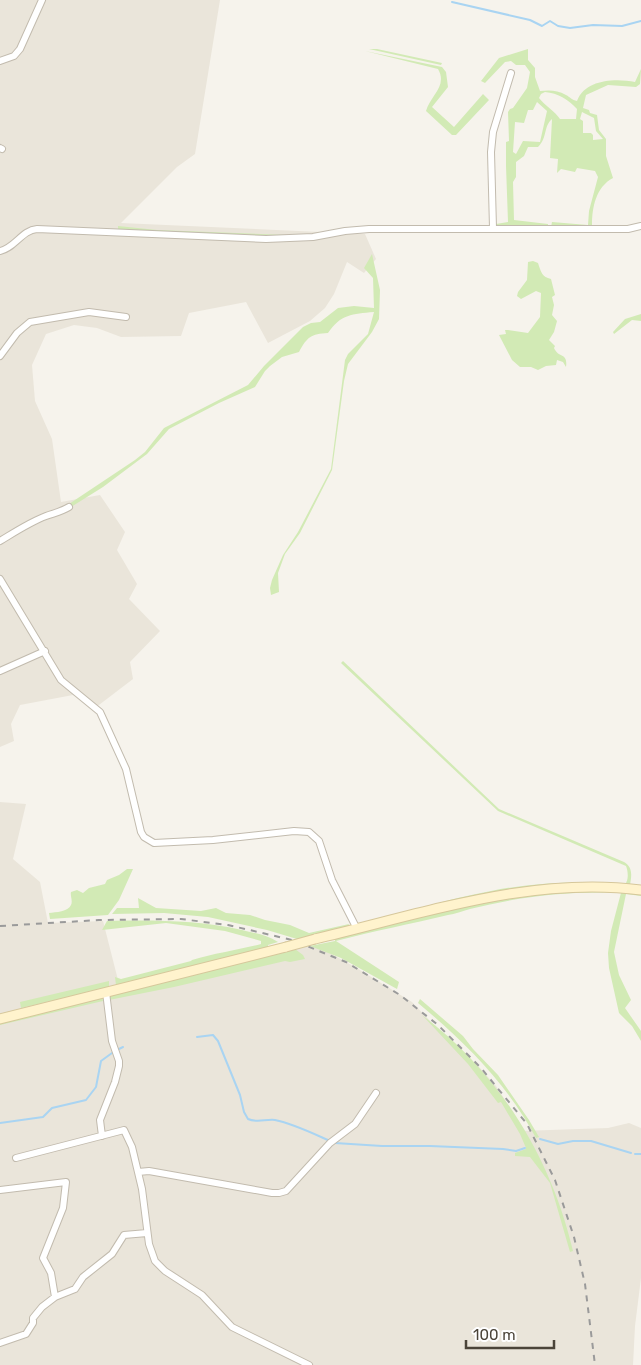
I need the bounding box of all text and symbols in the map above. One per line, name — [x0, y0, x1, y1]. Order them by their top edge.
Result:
scale bar — [466, 1318, 554, 1350]
text: 100 m — [473, 1326, 515, 1344]

